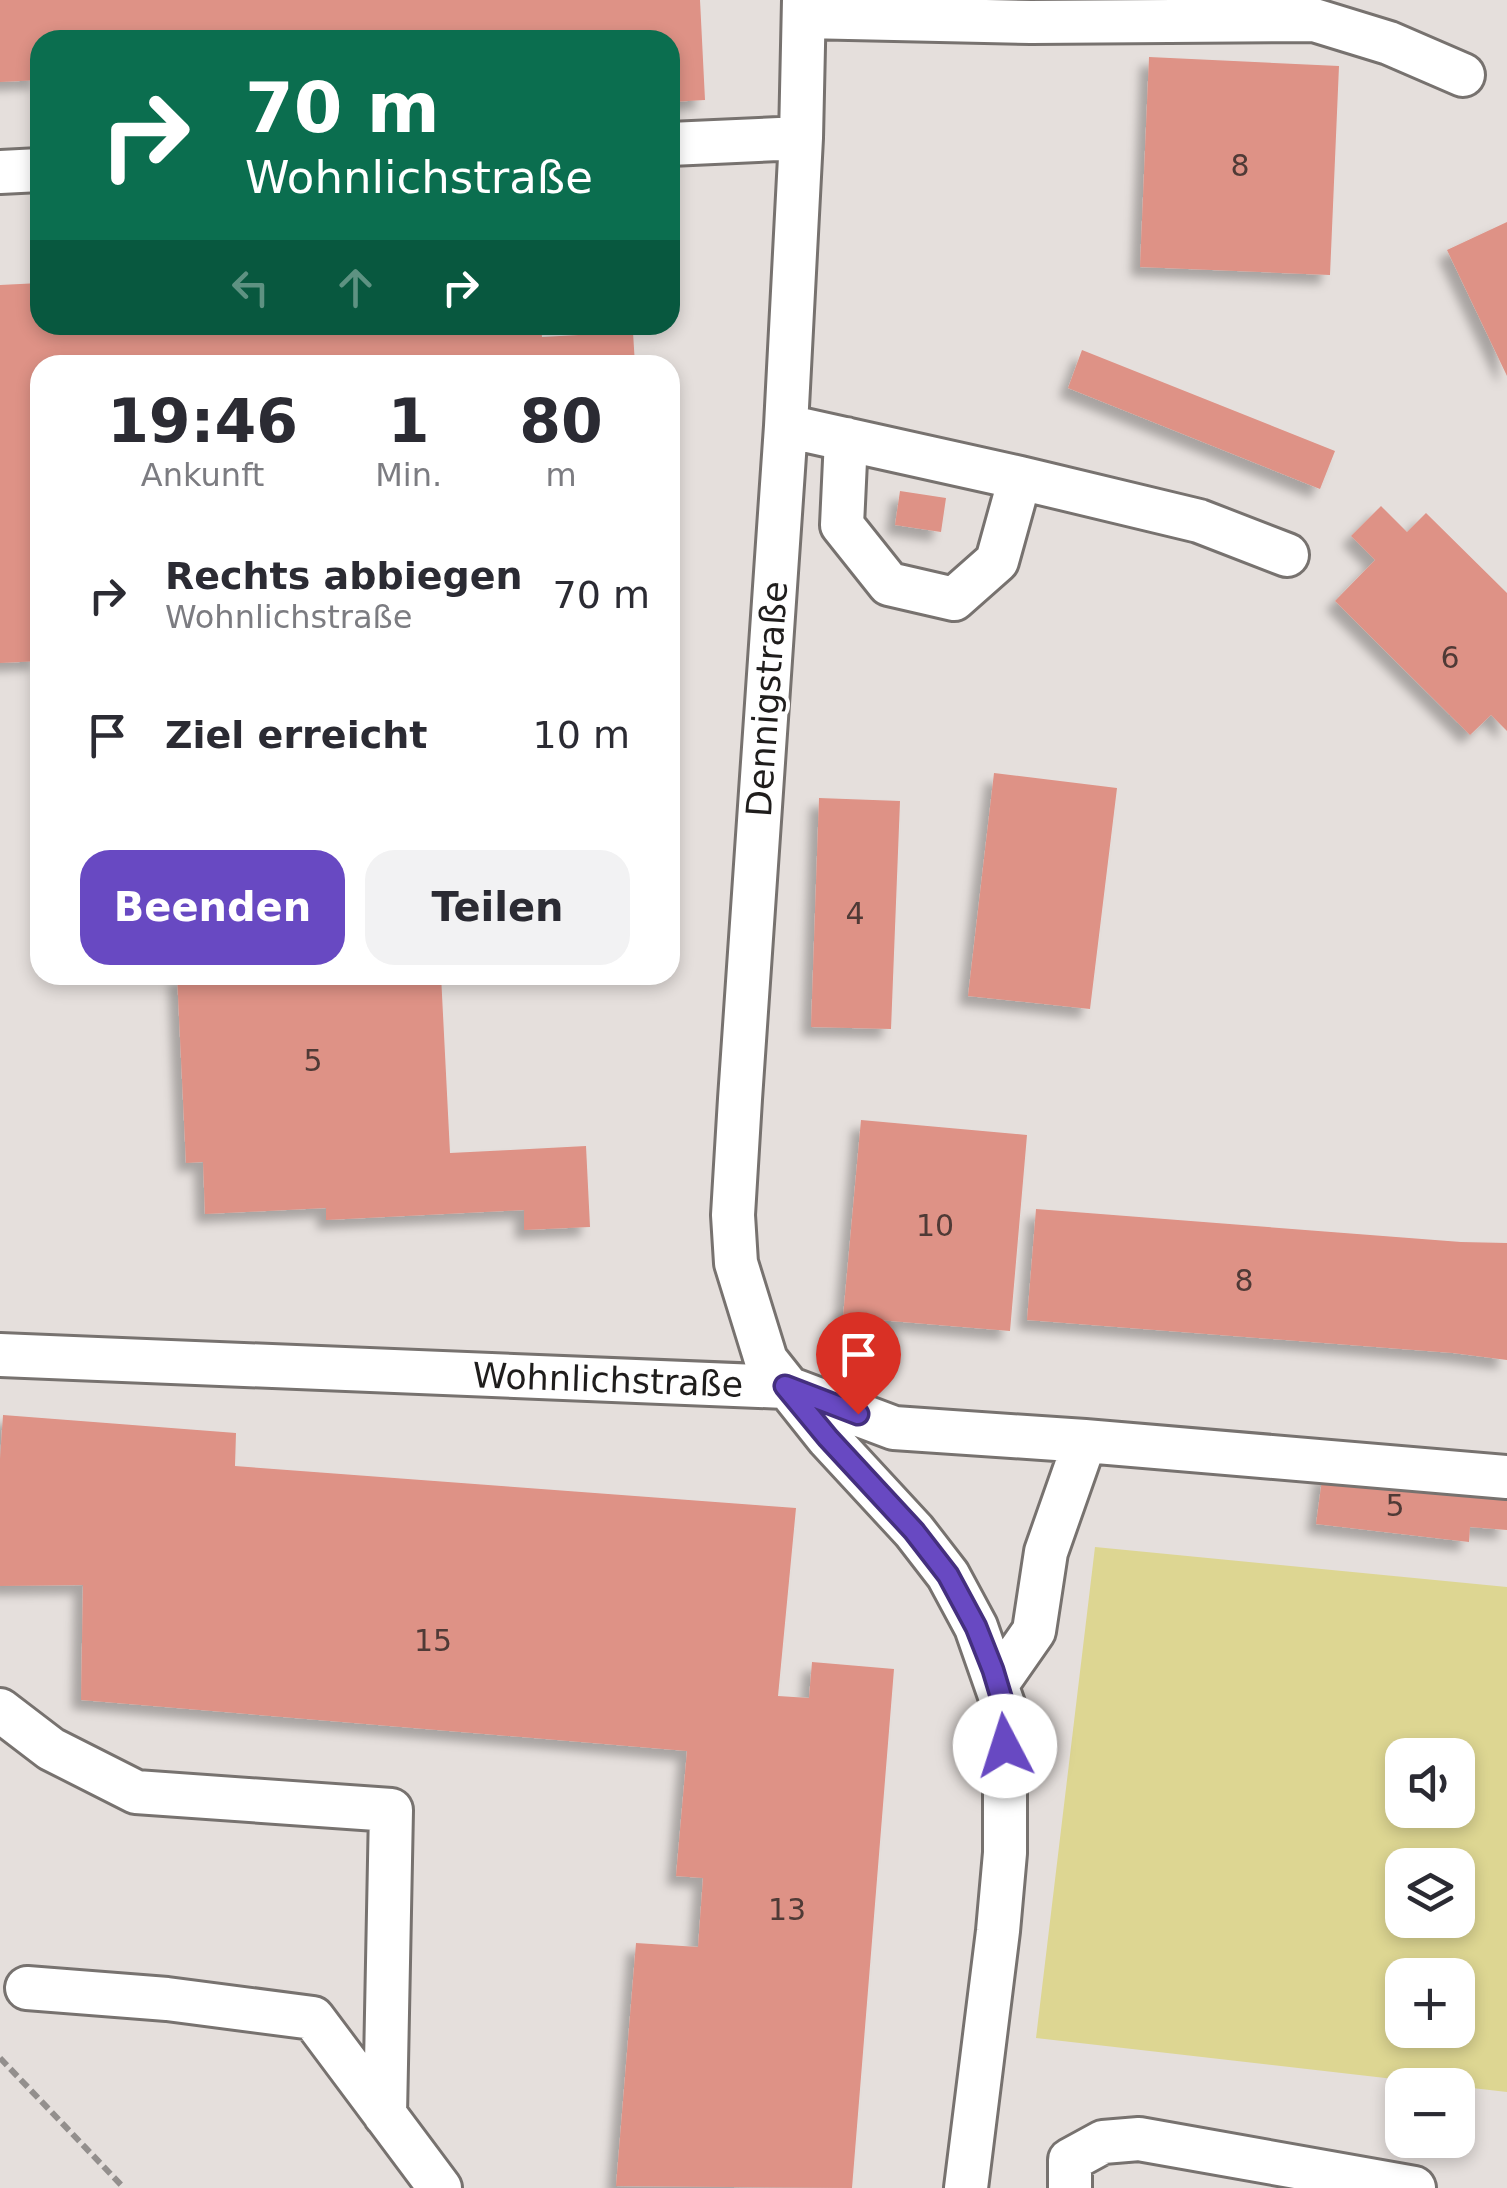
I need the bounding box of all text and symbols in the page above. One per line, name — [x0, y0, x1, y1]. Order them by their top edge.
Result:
text: 70 m — [245, 67, 440, 149]
icon: right — [80, 70, 210, 200]
house number: 8 — [1230, 148, 1250, 183]
text: Wohnlichstraße — [245, 151, 593, 204]
icon: left — [223, 260, 278, 315]
icon: ahead — [328, 260, 383, 315]
icon: right — [433, 260, 488, 315]
text: 19:46 — [107, 386, 298, 456]
text: 1 — [388, 386, 430, 456]
text: 80 — [519, 386, 603, 456]
text: Ankunft — [141, 456, 264, 494]
text: Min. — [375, 456, 442, 494]
text: m — [545, 456, 577, 494]
text: Rechts abbiegen — [165, 554, 523, 598]
icon: right — [80, 568, 135, 623]
text: 70 m — [553, 573, 650, 617]
street label: Dennigstraße — [739, 580, 795, 818]
text: Wohnlichstraße — [165, 598, 412, 636]
house number: 6 — [1440, 640, 1460, 675]
icon: arrive — [80, 708, 135, 763]
text: Ziel erreicht — [165, 713, 427, 757]
text: 10 m — [533, 713, 630, 757]
button: Beenden — [80, 850, 345, 965]
button: Teilen — [365, 850, 630, 965]
house number: 4 — [845, 896, 865, 931]
house number: 5 — [303, 1043, 323, 1078]
house number: 10 — [916, 1208, 954, 1243]
house number: 8 — [1234, 1263, 1254, 1298]
pin — [816, 1312, 901, 1415]
icon: arrive — [831, 1327, 886, 1382]
street label: Wohnlichstraße — [472, 1355, 744, 1405]
house number: 5 — [1385, 1488, 1405, 1523]
house number: 15 — [414, 1623, 452, 1658]
position arrow — [953, 1694, 1057, 1798]
map controls — [1385, 1738, 1475, 2158]
button: sound — [1385, 1738, 1475, 1828]
button: layers — [1385, 1848, 1475, 1938]
house number: 13 — [768, 1892, 806, 1927]
button: + — [1385, 1958, 1475, 2048]
button: − — [1385, 2068, 1475, 2158]

